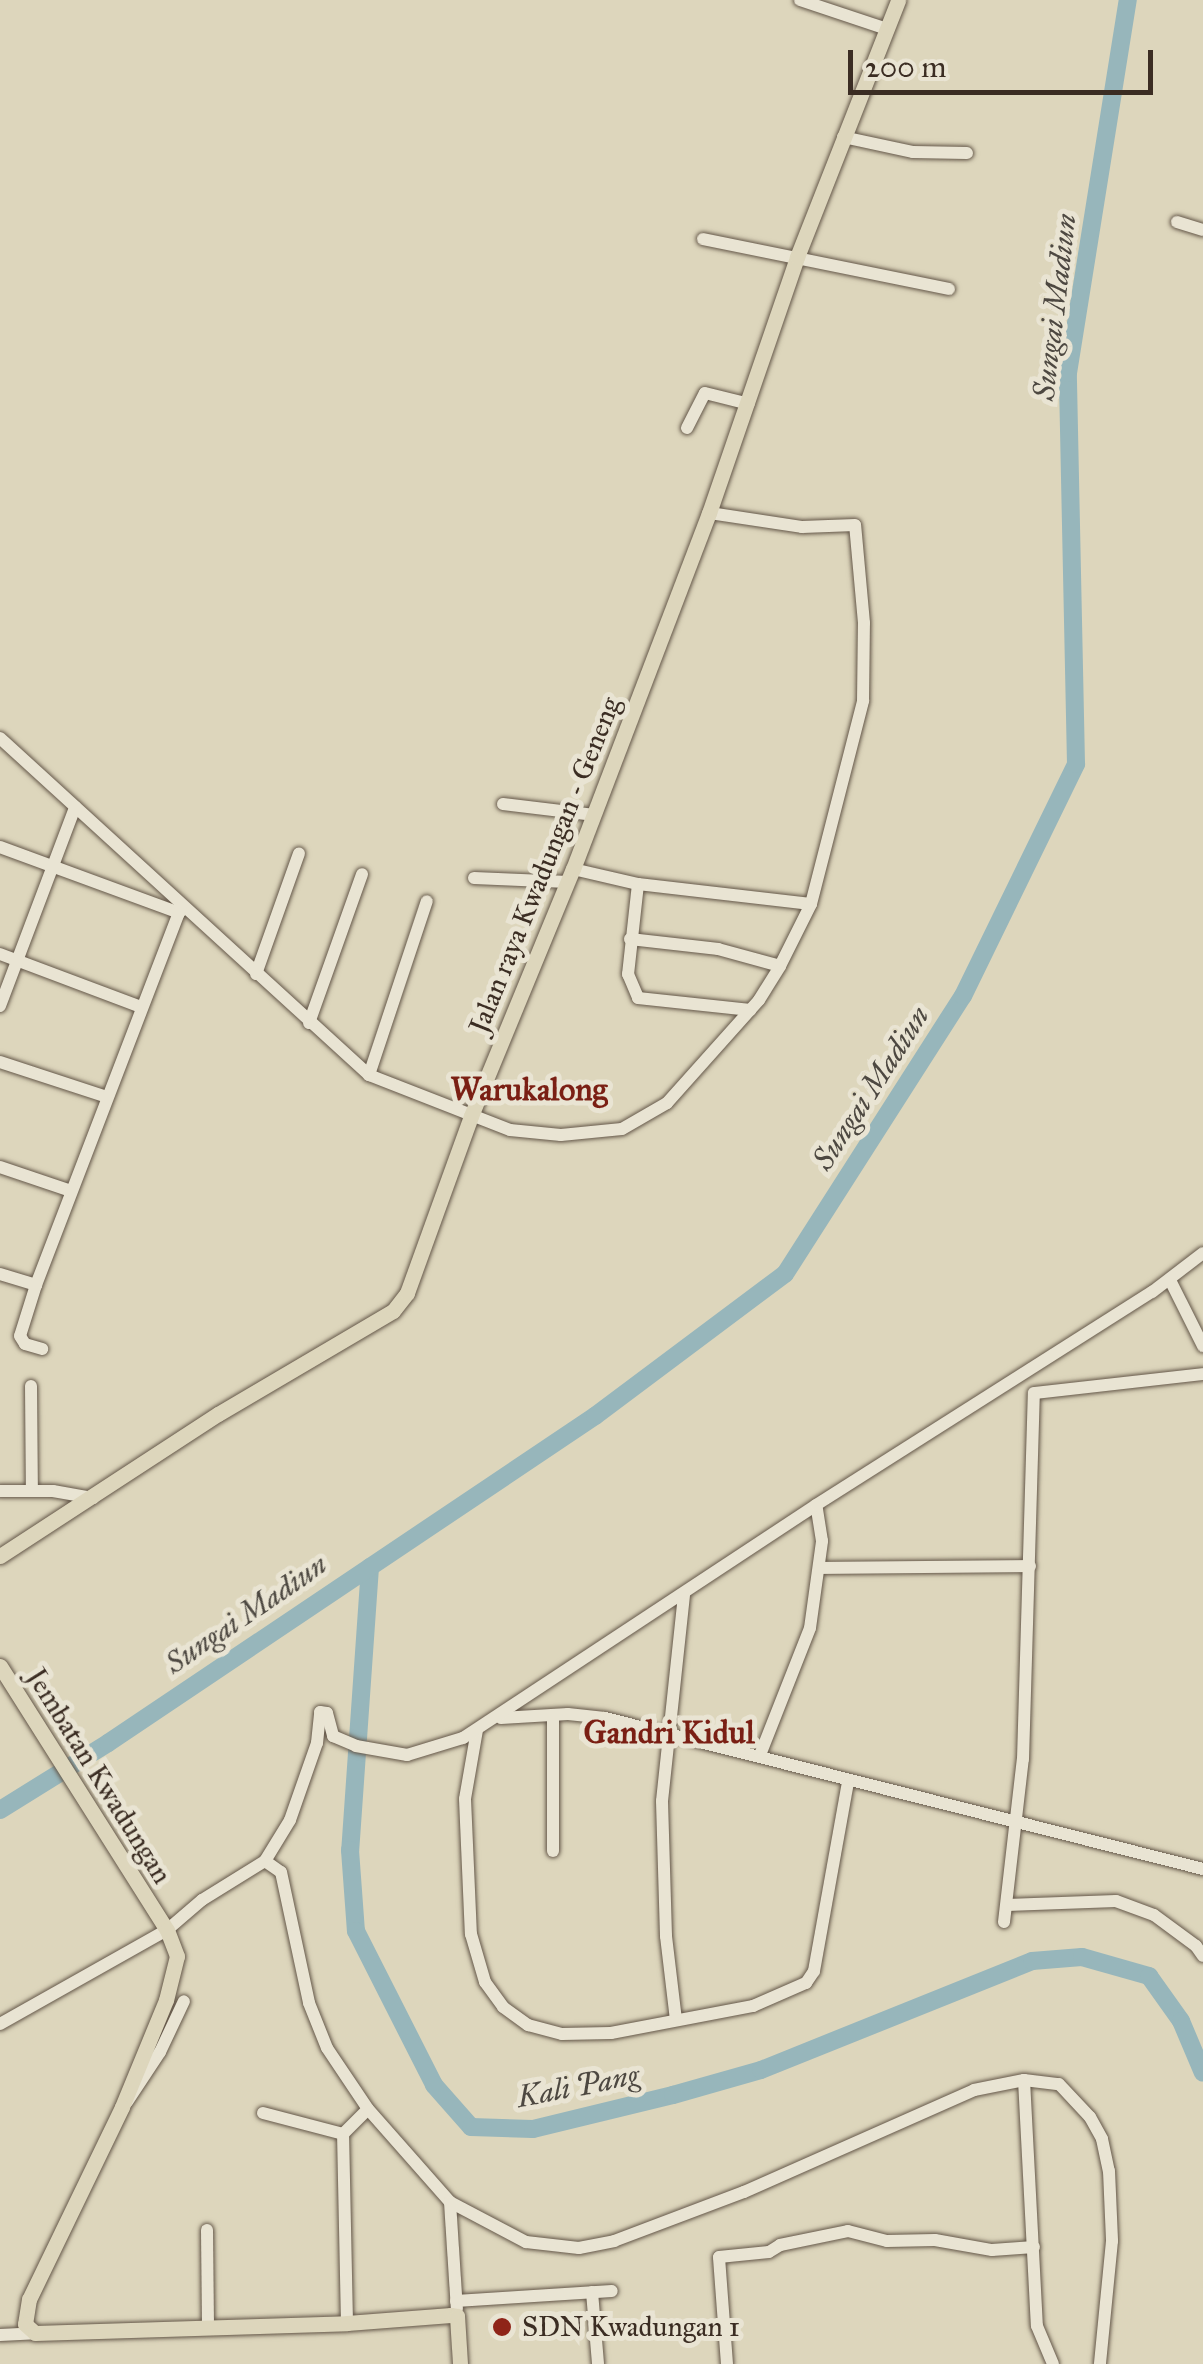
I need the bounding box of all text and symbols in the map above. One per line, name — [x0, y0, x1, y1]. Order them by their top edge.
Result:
scale bar — [853, 30, 1158, 92]
text: 200 m — [865, 49, 946, 85]
water label: Sungai Madiun — [1026, 212, 1084, 402]
street label: Jalan raya Kwadungan - Geneng — [462, 692, 628, 1038]
water label: Sungai Madiun — [805, 999, 937, 1177]
district label: Warukalong — [450, 1071, 608, 1109]
water label: Sungai Madiun — [158, 1547, 334, 1681]
street label: Jembatan Kwadungan — [19, 1662, 179, 1890]
district label: Gandri Kidul — [583, 1714, 755, 1752]
water label: Kali Pang — [514, 2057, 642, 2115]
place label: SDN Kwadungan 1 — [522, 2310, 740, 2344]
marker: SDN Kwadungan 1 — [491, 2316, 513, 2338]

